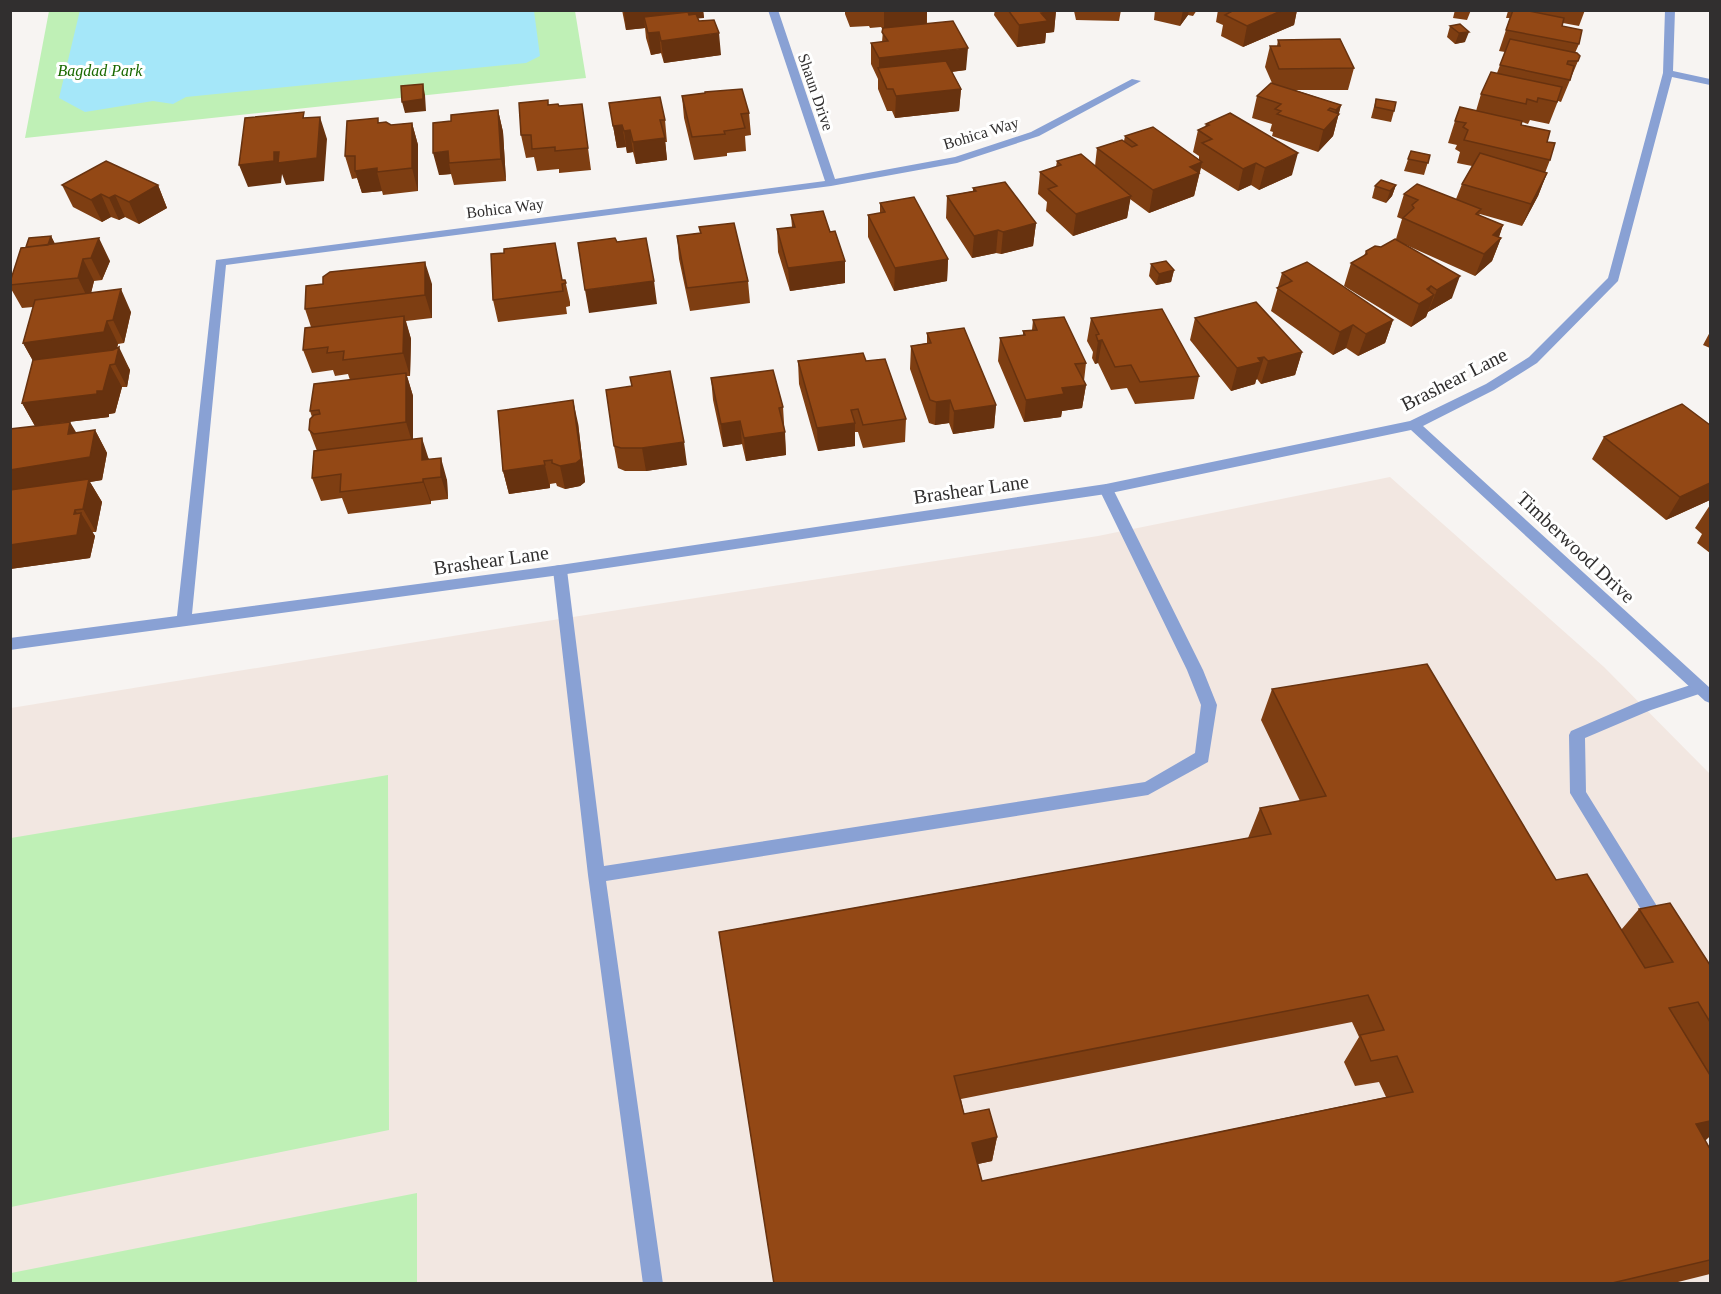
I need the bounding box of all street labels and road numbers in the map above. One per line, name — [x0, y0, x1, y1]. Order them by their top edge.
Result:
street label: Shaun Drive — [795, 51, 837, 133]
street label: Bohica Way — [941, 113, 1021, 153]
street label: Bohica Way — [465, 195, 545, 222]
street label: Brashear Lane — [1397, 343, 1511, 415]
street label: Brashear Lane — [912, 470, 1030, 508]
street label: Timberwood Drive — [1512, 487, 1640, 607]
street label: Brashear Lane — [432, 541, 550, 579]

